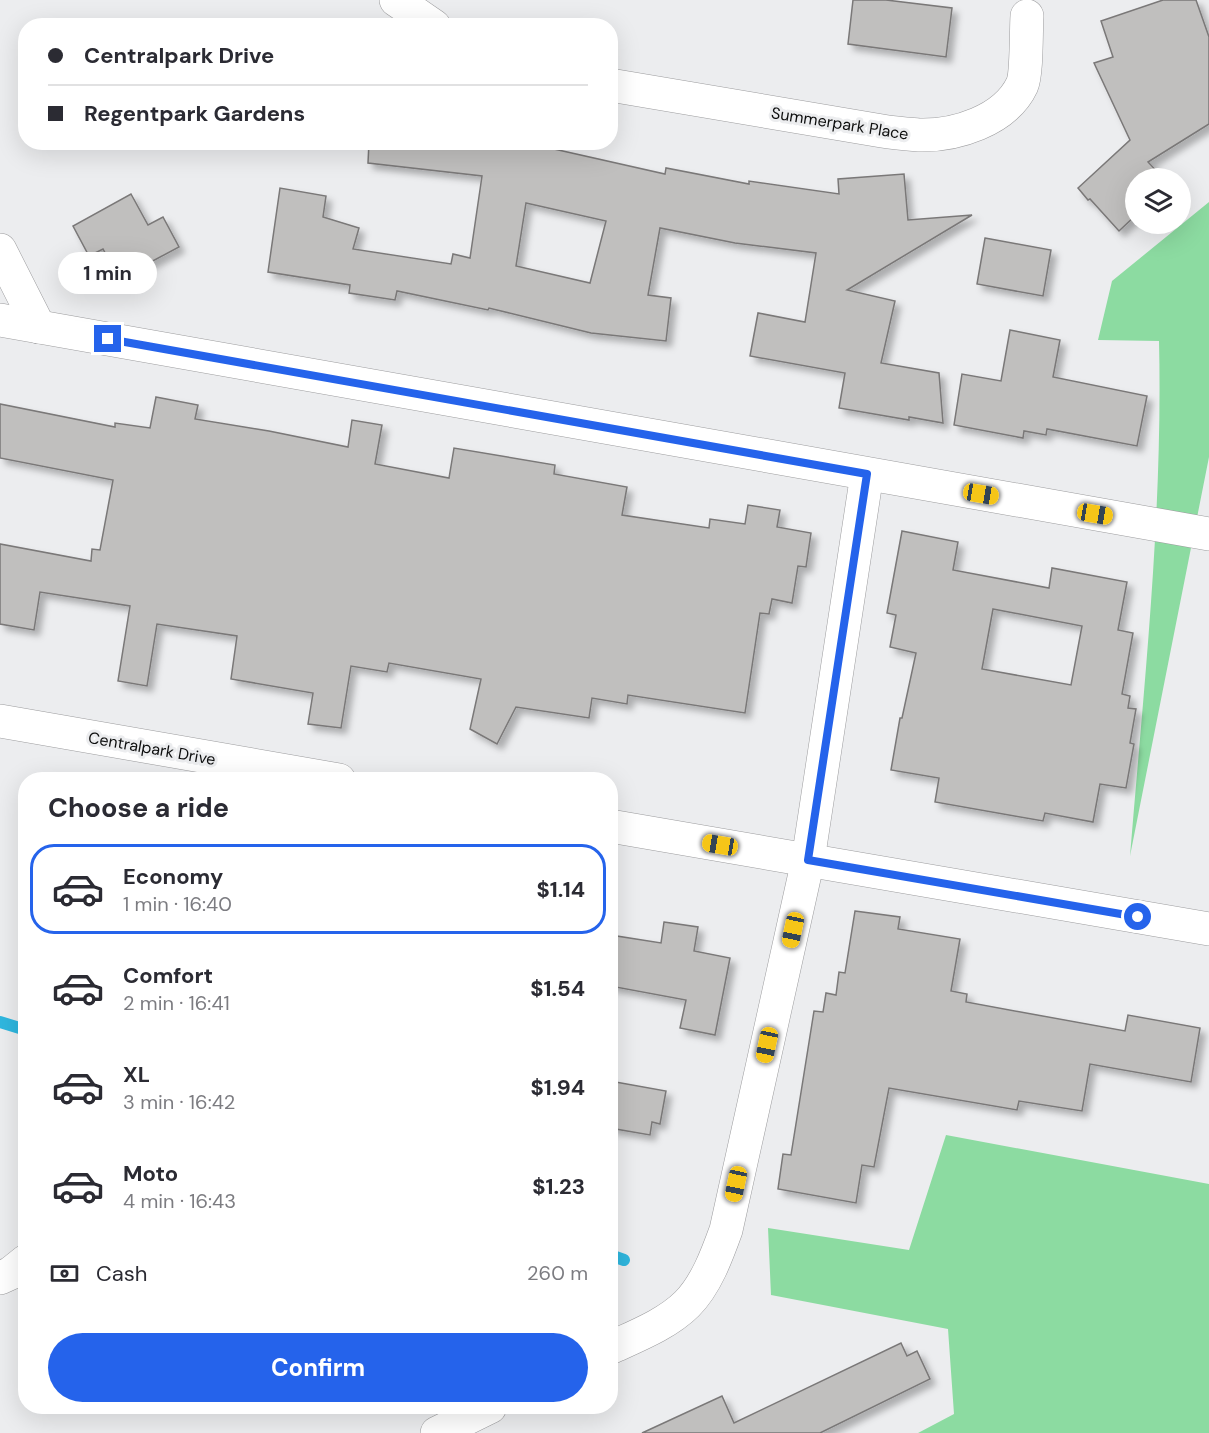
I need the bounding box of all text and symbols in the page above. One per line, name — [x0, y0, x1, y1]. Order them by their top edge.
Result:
text: Centralpark Drive — [84, 41, 274, 70]
text: Regentpark Gardens — [84, 99, 305, 128]
street label: Summerpark Place — [770, 102, 910, 145]
map controls — [1125, 168, 1191, 234]
button: layers — [1125, 168, 1191, 234]
callout: 1 min — [58, 252, 158, 294]
text: 1 min — [83, 260, 132, 286]
route end — [94, 325, 121, 352]
car — [962, 482, 1000, 506]
car — [1076, 502, 1114, 526]
street label: Centralpark Drive — [87, 727, 217, 770]
text: Choose a ride — [48, 790, 229, 825]
car — [701, 833, 739, 857]
icon: car — [51, 862, 105, 916]
text: Economy — [123, 862, 223, 891]
text: $1.14 — [537, 875, 585, 904]
text: 1 min · 16:40 — [123, 891, 232, 917]
route start — [1124, 903, 1151, 930]
car — [780, 911, 806, 949]
icon: car — [51, 961, 105, 1015]
text: Comfort — [123, 961, 213, 990]
text: $1.54 — [530, 974, 585, 1003]
text: 2 min · 16:41 — [123, 990, 230, 1016]
car — [754, 1026, 780, 1064]
icon: car — [51, 1060, 105, 1114]
text: XL — [123, 1060, 150, 1089]
text: $1.94 — [531, 1073, 585, 1102]
text: 3 min · 16:42 — [123, 1089, 235, 1115]
icon: car — [51, 1159, 105, 1213]
text: Moto — [123, 1159, 178, 1188]
car — [723, 1165, 749, 1203]
text: $1.23 — [532, 1172, 585, 1201]
text: 4 min · 16:43 — [123, 1188, 236, 1214]
icon: cash — [48, 1257, 81, 1290]
text: Cash — [96, 1259, 147, 1288]
text: 260 m — [527, 1260, 588, 1286]
button: Confirm — [48, 1333, 588, 1402]

